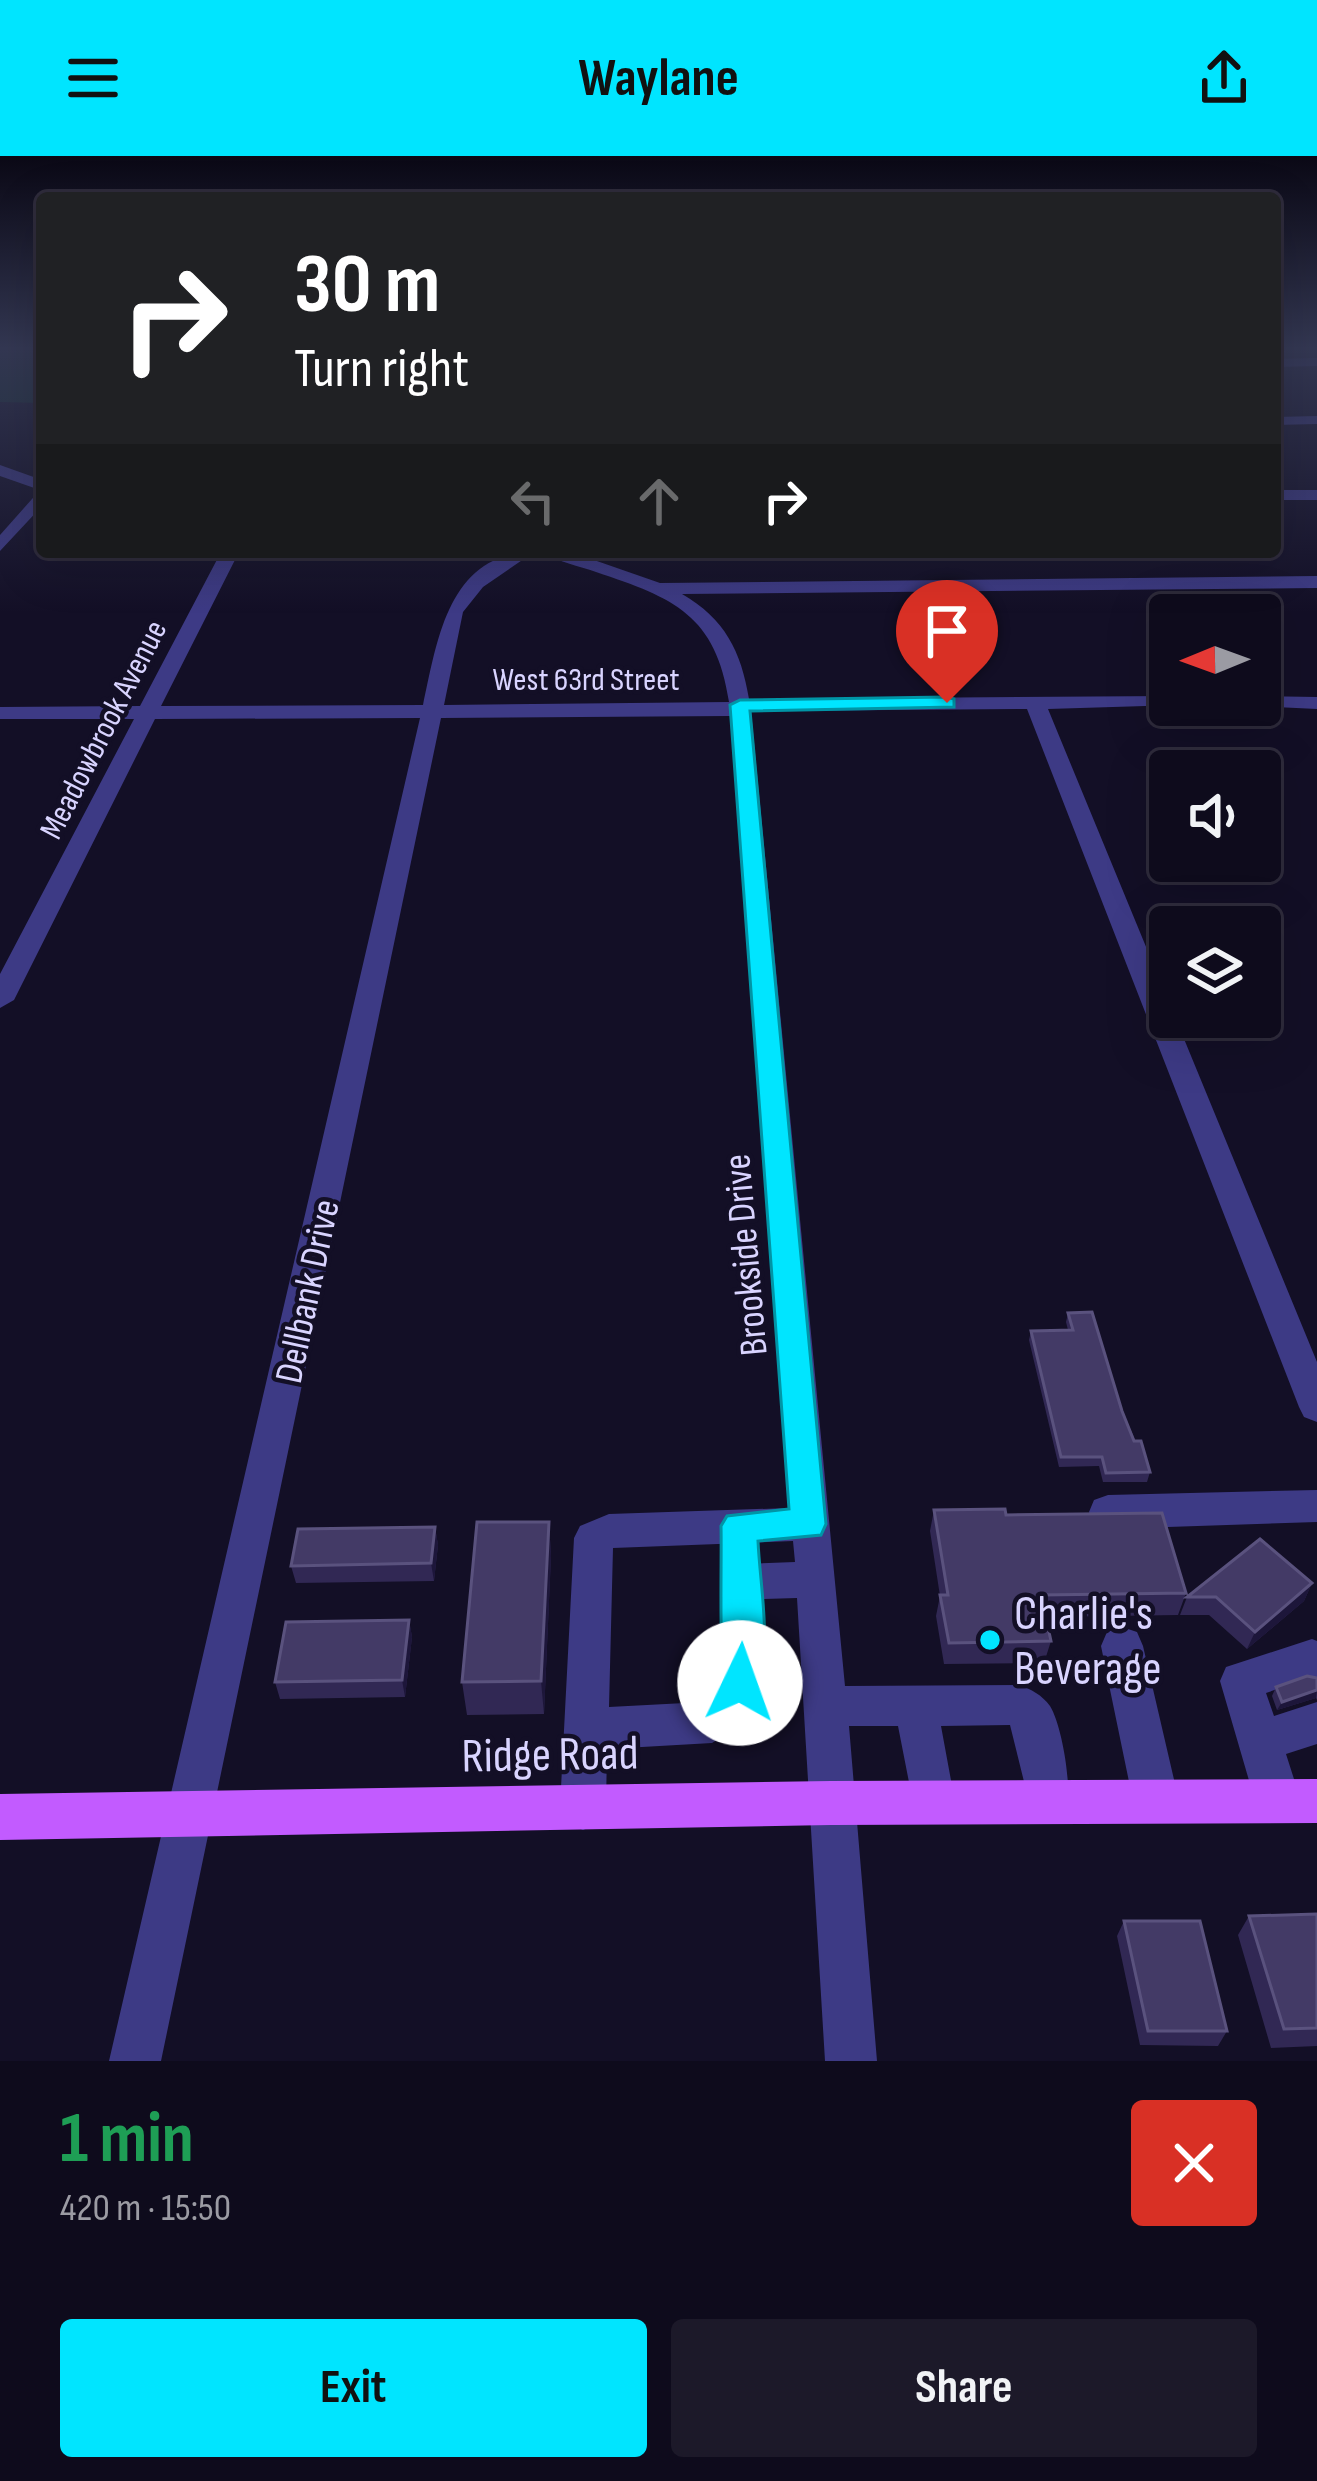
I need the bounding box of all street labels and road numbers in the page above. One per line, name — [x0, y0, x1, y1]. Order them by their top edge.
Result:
street label: Meadowbrook Avenue — [31, 614, 176, 846]
street label: West 63rd Street — [492, 660, 680, 700]
street label: Brookside Drive — [714, 1152, 779, 1358]
street label: Dellbank Drive — [266, 1195, 351, 1388]
street label: Ridge Road — [461, 1725, 639, 1786]

